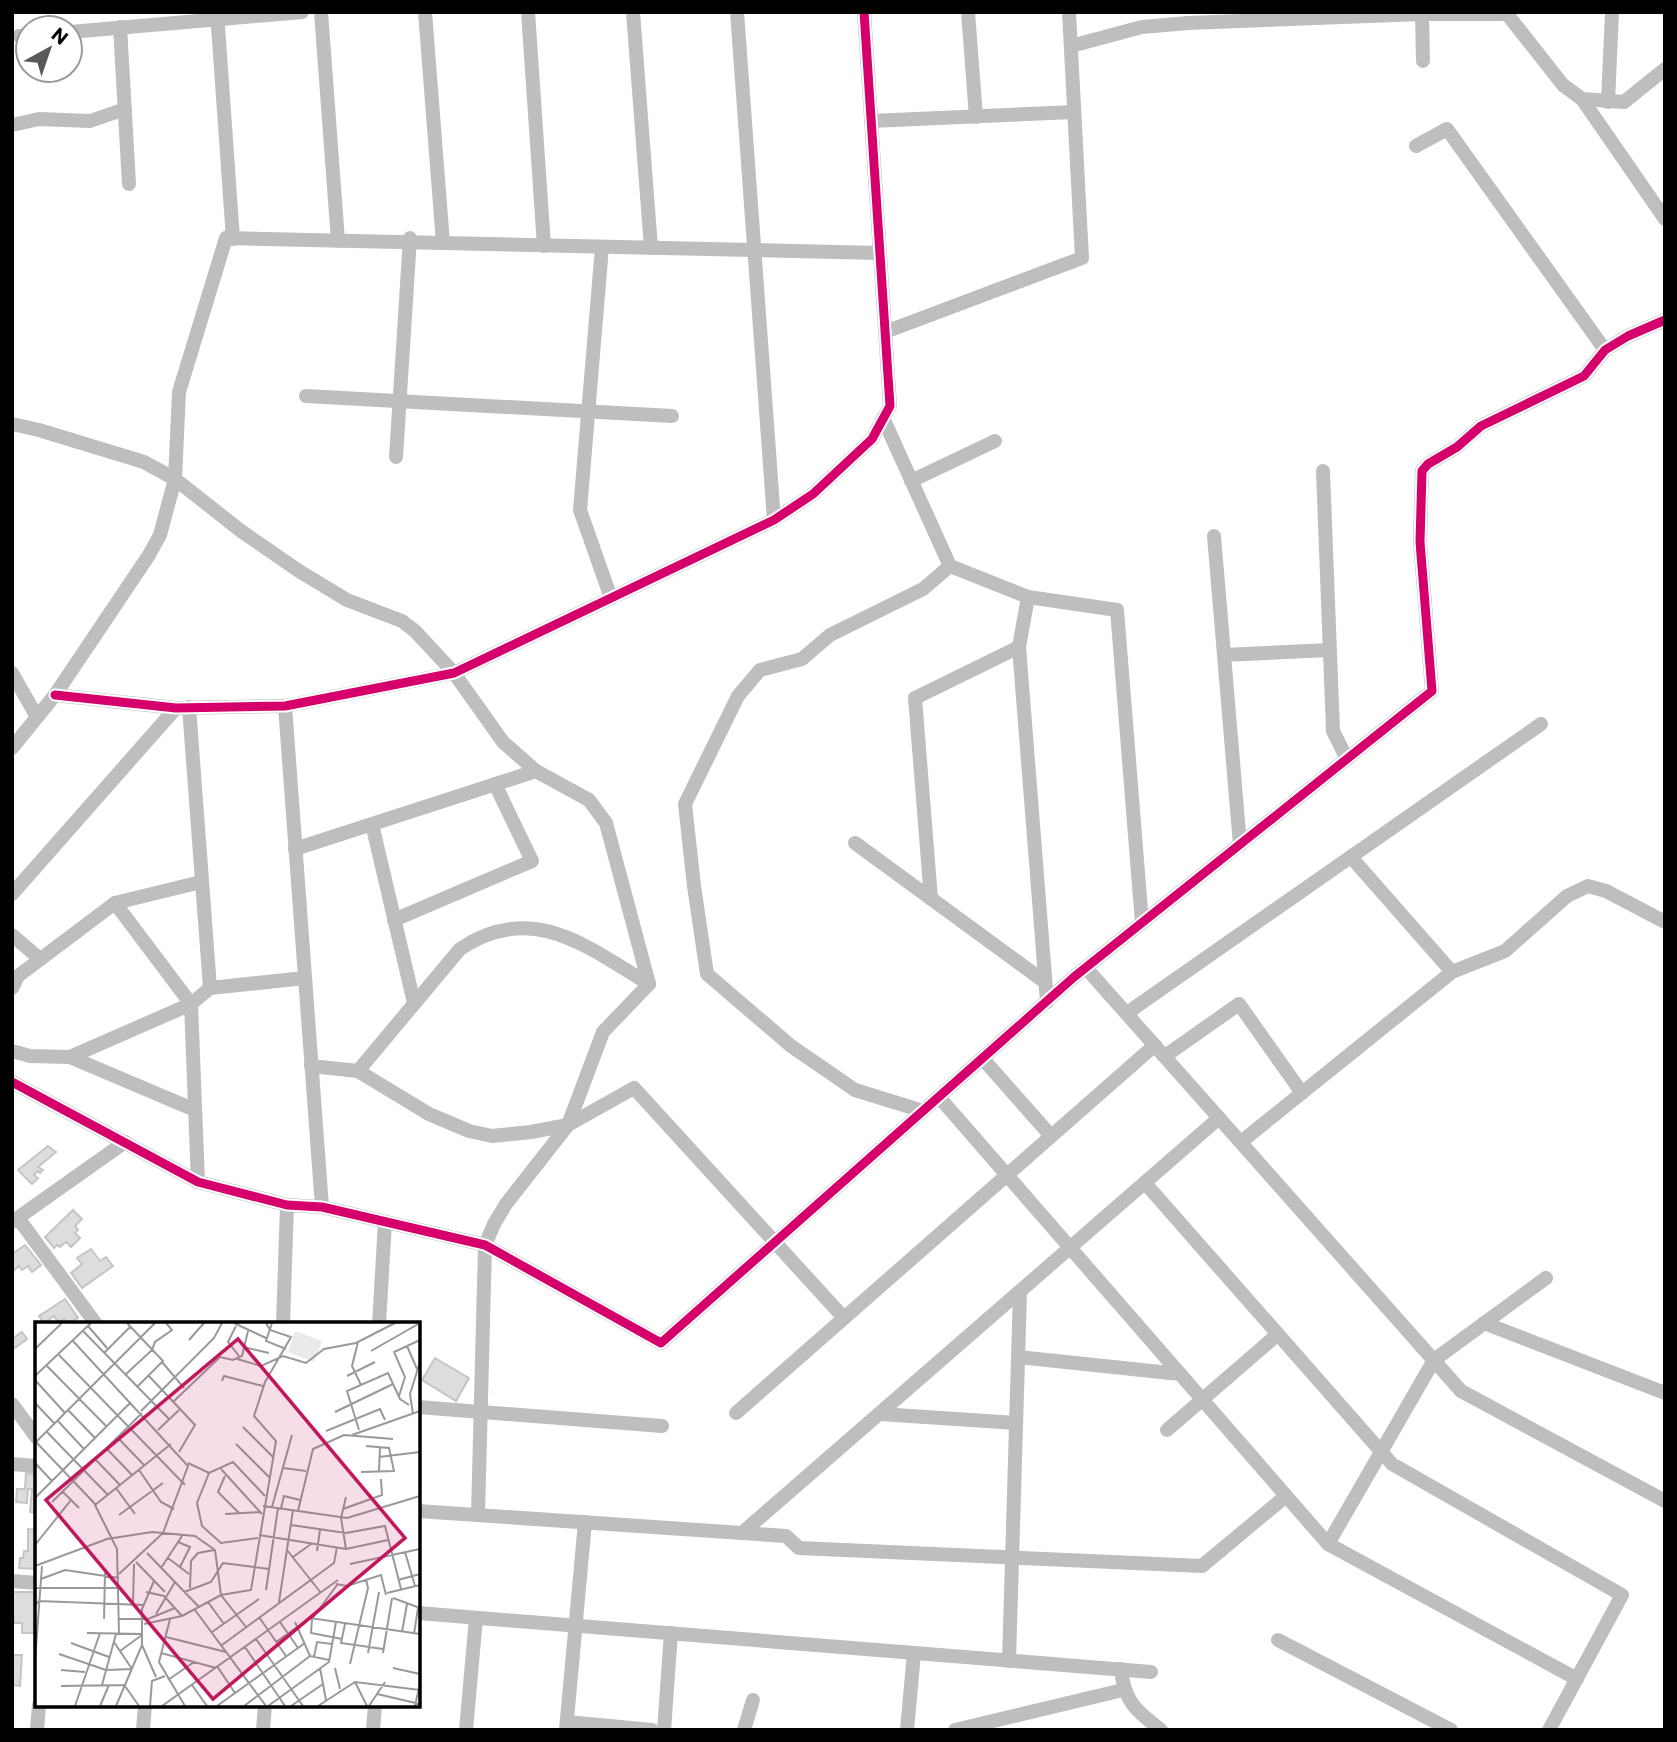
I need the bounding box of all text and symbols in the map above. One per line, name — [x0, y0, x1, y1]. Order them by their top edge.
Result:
north arrow — [14, 14, 84, 84]
text: N — [47, 22, 73, 49]
inset map — [35, 1322, 420, 1707]

